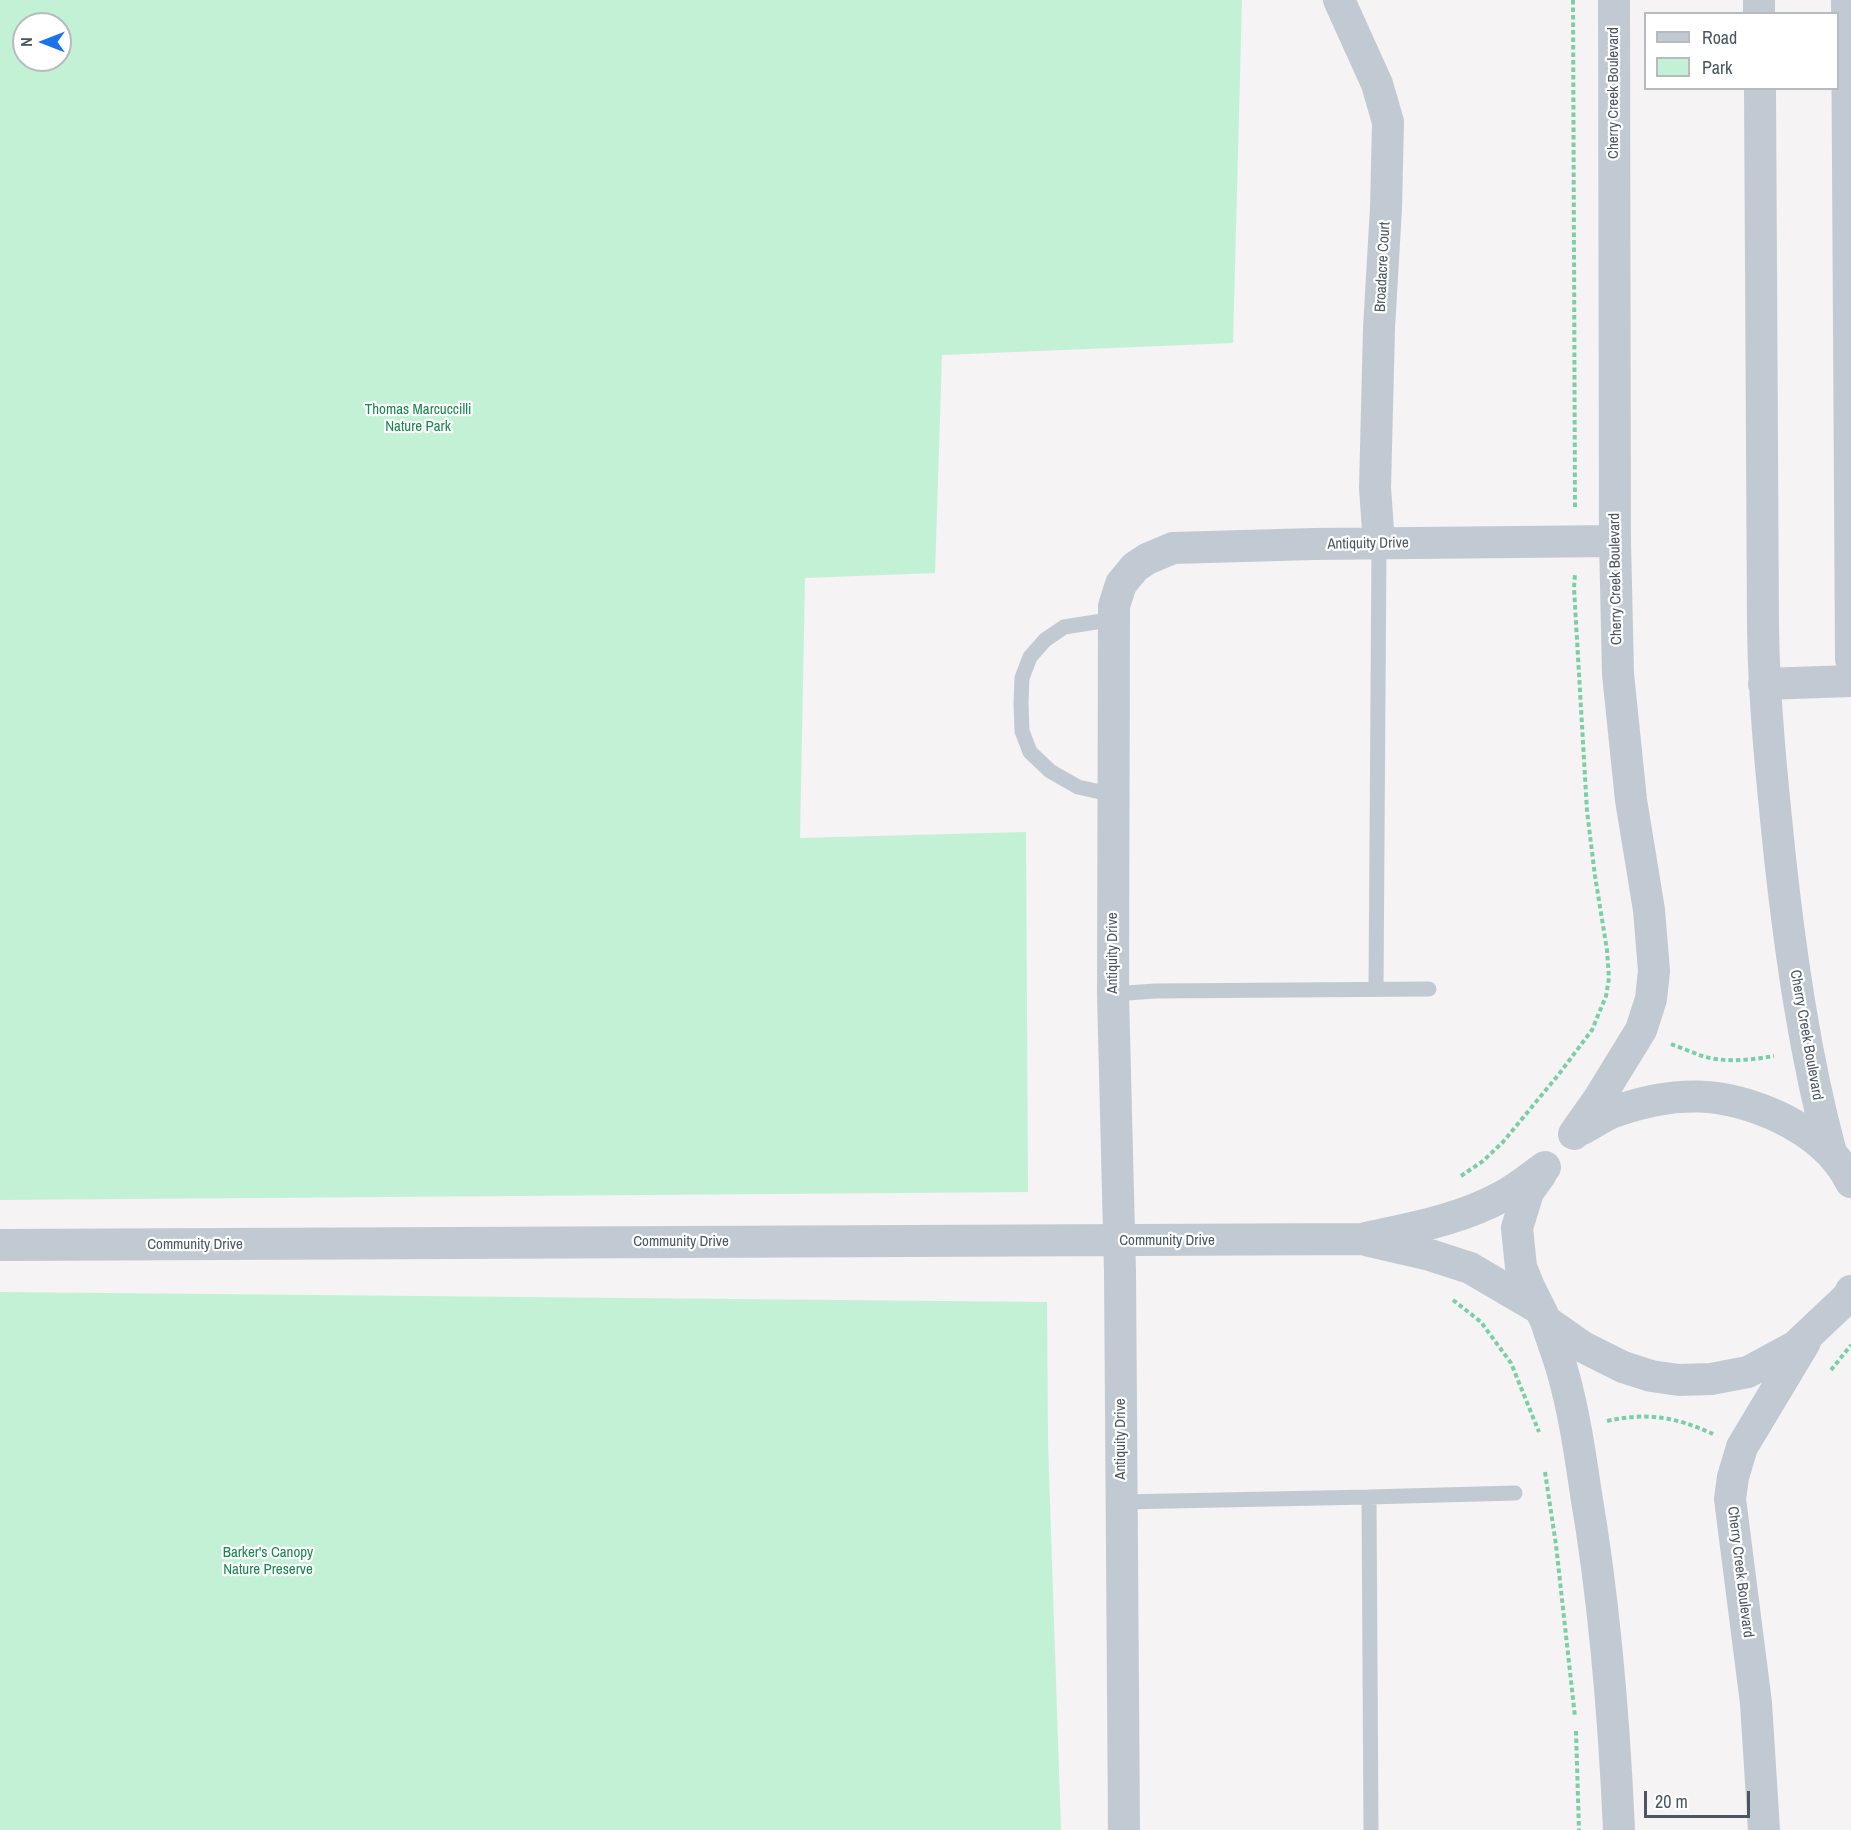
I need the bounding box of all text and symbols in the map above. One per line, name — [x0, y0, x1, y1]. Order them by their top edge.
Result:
north arrow — [12, 12, 72, 72]
legend — [1644, 12, 1839, 90]
text: Road — [1702, 25, 1737, 50]
street label: Cherry Creek Boulevard — [1605, 27, 1623, 159]
text: N — [15, 37, 37, 47]
text: Park — [1702, 55, 1732, 80]
street label: Broadacre Court — [1372, 221, 1394, 313]
park label: Thomas Marcuccilli Nature Park — [365, 401, 471, 436]
street label: Cherry Creek Boulevard — [1606, 513, 1626, 645]
street label: Antiquity Drive — [1327, 534, 1409, 554]
street label: Antiquity Drive — [1104, 912, 1122, 994]
street label: Cherry Creek Boulevard — [1786, 968, 1826, 1102]
street label: Community Drive — [1119, 1232, 1215, 1250]
street label: Community Drive — [633, 1233, 729, 1251]
street label: Community Drive — [147, 1236, 243, 1254]
street label: Antiquity Drive — [1112, 1398, 1130, 1480]
street label: Cherry Creek Boulevard — [1723, 1505, 1757, 1639]
park label: Barker's Canopy Nature Preserve — [223, 1544, 313, 1579]
scale bar — [1647, 1779, 1754, 1817]
text: 20 m — [1655, 1789, 1688, 1814]

